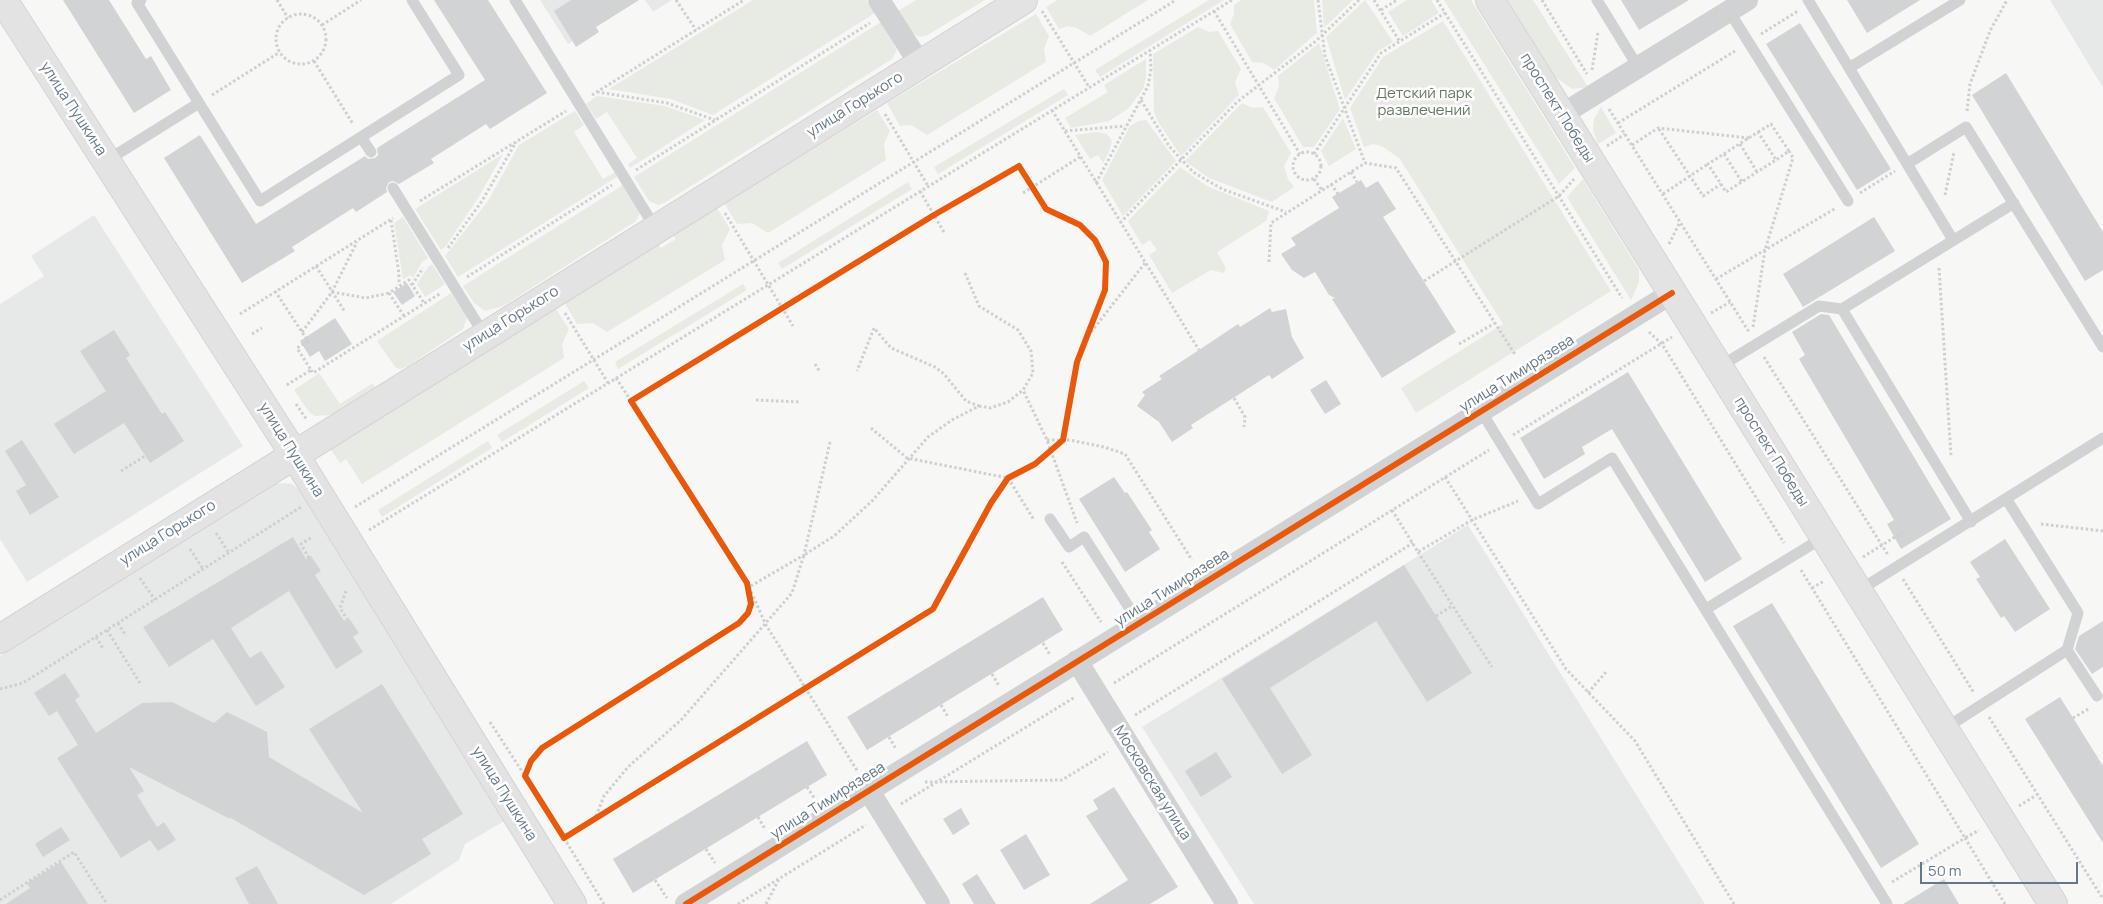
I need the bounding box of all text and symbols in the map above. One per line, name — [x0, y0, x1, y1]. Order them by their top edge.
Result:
street label: проспект Победы — [1516, 50, 1598, 166]
street label: улица Пушкина — [36, 59, 110, 159]
street label: улица Горького — [804, 68, 906, 142]
park label: Детский парк развлечений — [1376, 85, 1472, 120]
street label: улица Горького — [460, 282, 562, 356]
street label: улица Тимирязева — [1456, 331, 1578, 417]
street label: проспект Победы — [1730, 394, 1812, 510]
street label: улица Пушкина — [255, 399, 327, 501]
street label: улица Горького — [117, 496, 219, 570]
street label: улица Тимирязева — [1111, 545, 1233, 631]
street label: Московская улица — [1109, 722, 1195, 844]
street label: улица Пушкина — [468, 743, 540, 845]
street label: улица Тимирязева — [767, 758, 889, 844]
scale bar — [1923, 852, 2080, 884]
text: 50 m — [1928, 860, 1962, 881]

